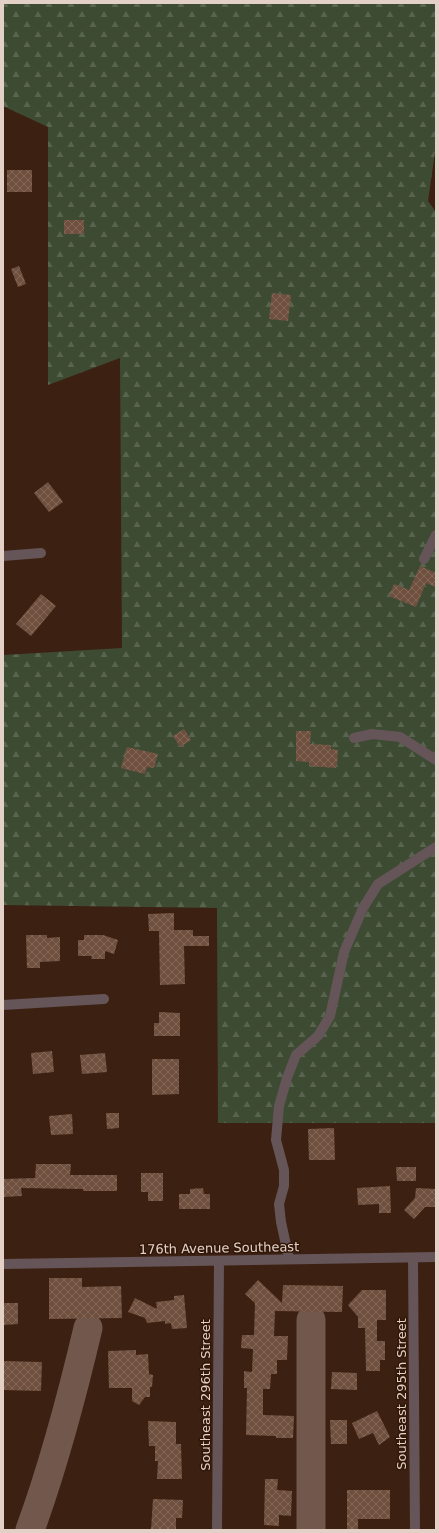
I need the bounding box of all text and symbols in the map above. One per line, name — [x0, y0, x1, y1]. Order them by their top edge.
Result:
street label: 176th Avenue Southeast — [139, 1239, 299, 1257]
street label: Southeast 295th Street — [394, 1318, 409, 1470]
street label: Southeast 296th Street — [198, 1319, 213, 1471]

